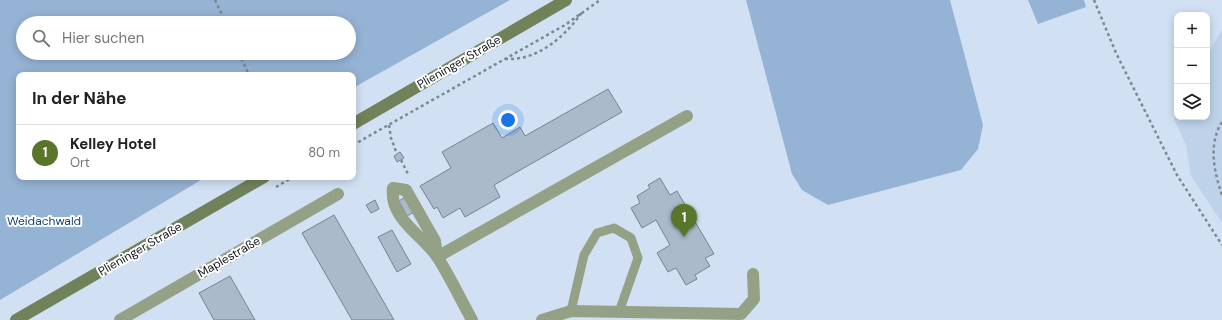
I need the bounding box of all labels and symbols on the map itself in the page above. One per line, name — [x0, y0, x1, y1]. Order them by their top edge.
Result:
street label: Plieninger Straße — [414, 31, 504, 92]
your location — [498, 110, 518, 130]
pin: 1 — [671, 204, 697, 237]
park label: Weidachwald — [7, 213, 81, 229]
street label: Plieninger Straße — [95, 218, 185, 279]
street label: Maplestraße — [195, 233, 263, 281]

